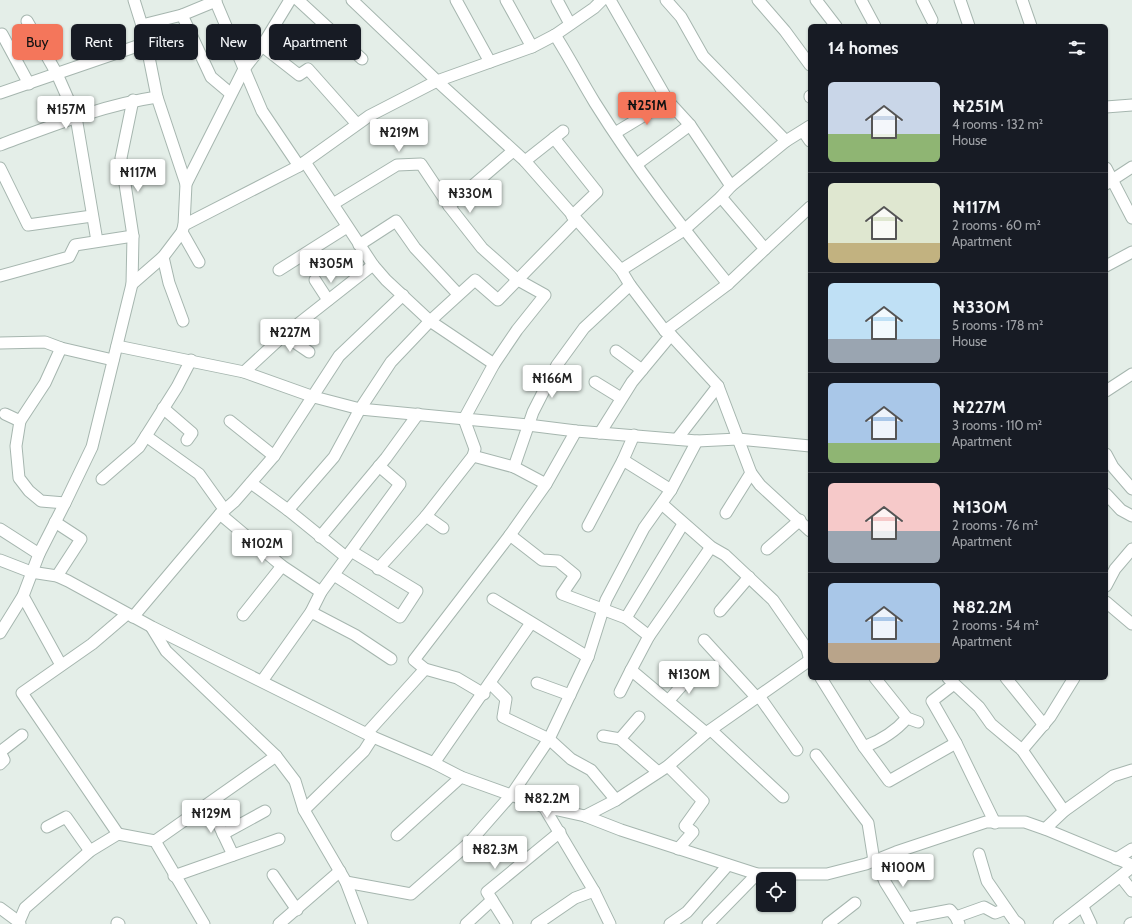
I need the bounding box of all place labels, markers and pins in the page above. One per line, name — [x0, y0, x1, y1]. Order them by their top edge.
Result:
pin: ₦251M — [619, 92, 675, 126]
pin: ₦157M — [38, 96, 94, 130]
pin: ₦219M — [371, 119, 427, 153]
pin: ₦117M — [110, 159, 166, 193]
pin: ₦330M — [442, 180, 498, 214]
pin: ₦305M — [303, 250, 359, 284]
pin: ₦227M — [262, 319, 318, 353]
pin: ₦166M — [524, 365, 580, 399]
pin: ₦102M — [234, 530, 290, 564]
pin: ₦130M — [661, 661, 717, 695]
pin: ₦82.2M — [514, 785, 580, 819]
pin: ₦129M — [183, 800, 239, 834]
pin: ₦82.3M — [462, 836, 528, 870]
pin: ₦100M — [875, 854, 931, 888]

